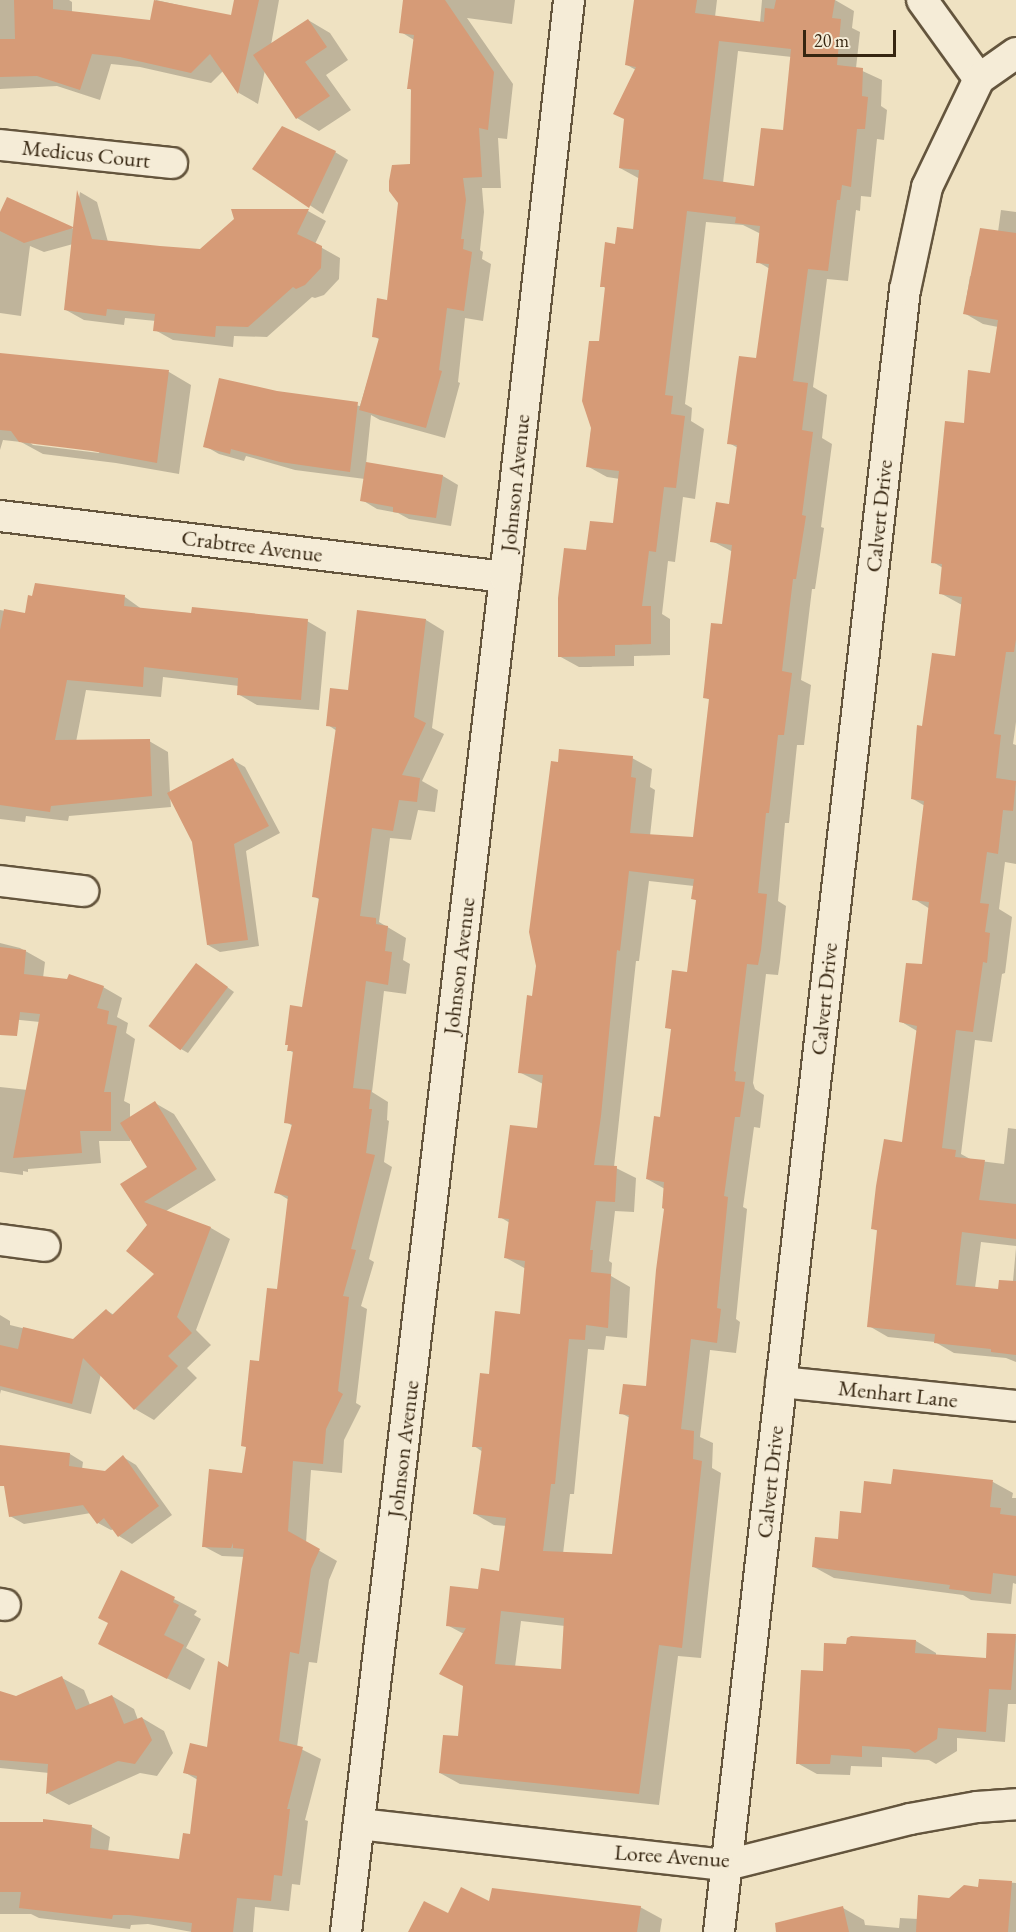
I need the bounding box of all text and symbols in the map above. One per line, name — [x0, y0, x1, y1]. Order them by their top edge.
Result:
scale bar — [806, 18, 899, 56]
text: 20 m — [814, 29, 849, 52]
street label: Medicus Court — [21, 134, 151, 174]
street label: Johnson Avenue — [495, 413, 535, 553]
street label: Calvert Drive — [860, 458, 898, 574]
street label: Crabtree Avenue — [180, 524, 324, 568]
street label: Johnson Avenue — [437, 896, 481, 1036]
street label: Calvert Drive — [805, 941, 843, 1057]
street label: Menhart Lane — [837, 1375, 959, 1413]
street label: Johnson Avenue — [381, 1379, 425, 1519]
street label: Calvert Drive — [751, 1424, 789, 1540]
street label: Loree Avenue — [613, 1839, 731, 1873]

